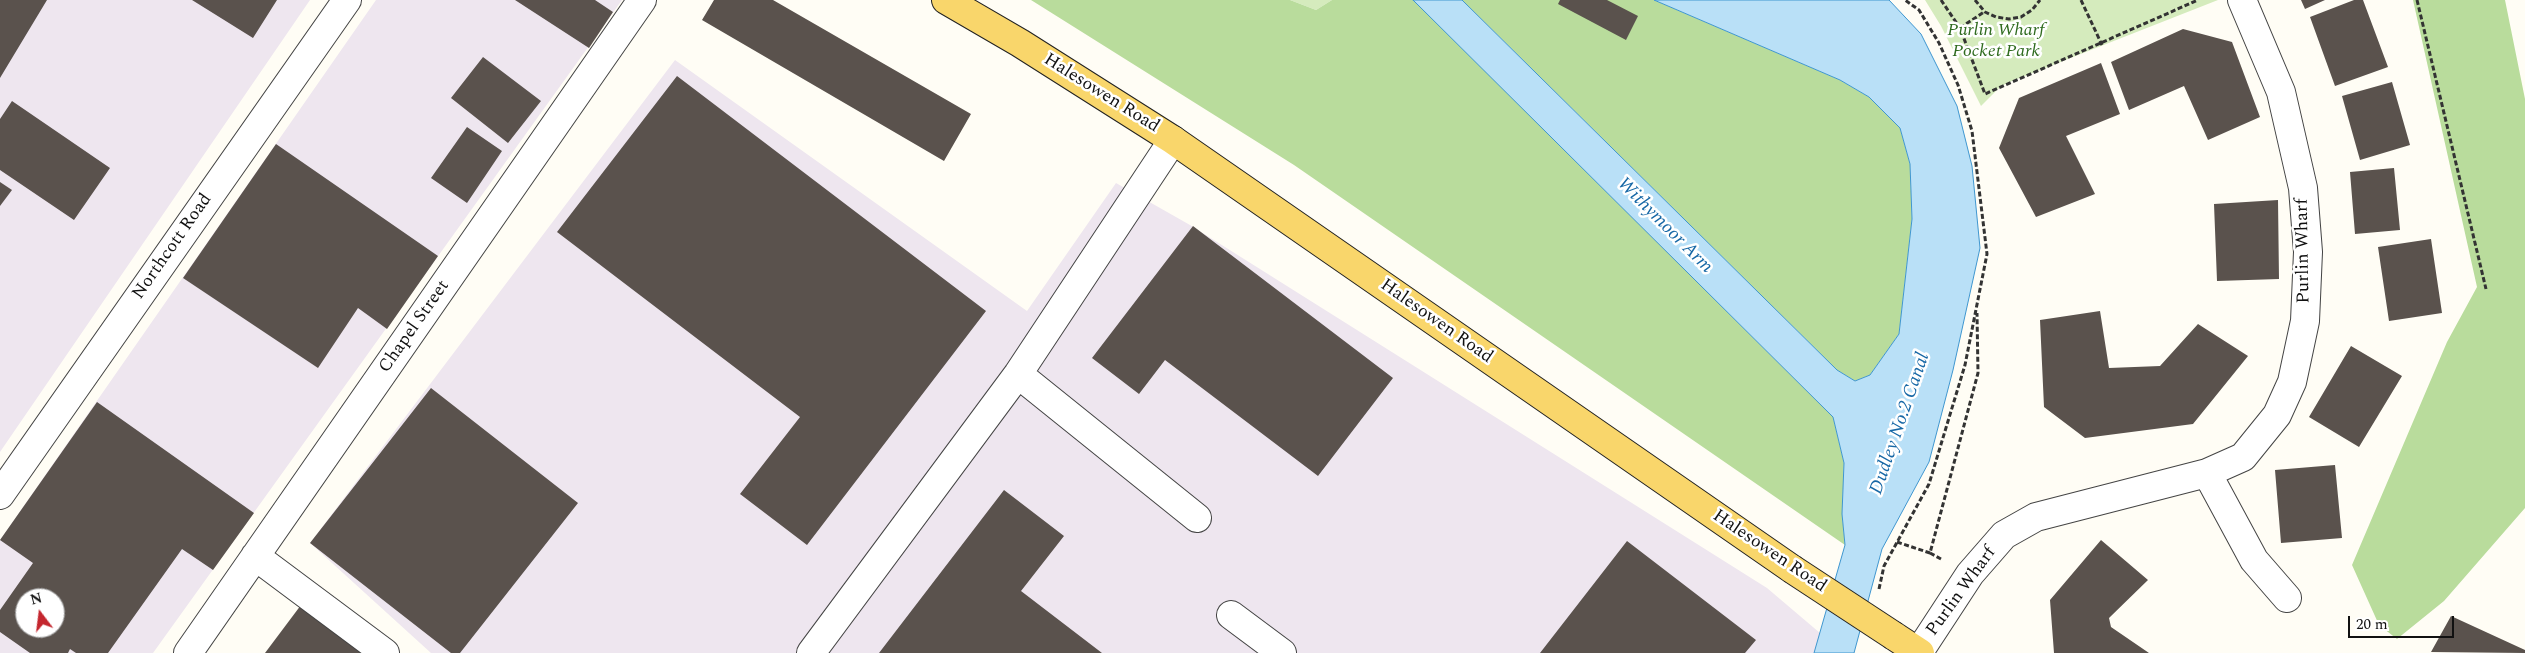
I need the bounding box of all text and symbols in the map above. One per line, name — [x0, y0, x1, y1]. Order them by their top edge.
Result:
park label: Purlin Wharf Pocket Park — [1947, 20, 2045, 62]
street label: Halesowen Road — [1039, 50, 1163, 138]
water label: Withymoor Arm — [1611, 173, 1717, 279]
street label: Northcott Road — [129, 190, 217, 304]
street label: Purlin Wharf — [2292, 198, 2316, 304]
street label: Halesowen Road — [1375, 275, 1497, 369]
street label: Chapel Street — [375, 276, 455, 378]
water label: Dudley No.2 Canal — [1866, 350, 1936, 498]
street label: Halesowen Road — [1708, 506, 1830, 598]
street label: Purlin Wharf — [1922, 543, 2002, 641]
text: N — [28, 587, 44, 611]
north arrow — [15, 588, 65, 638]
scale bar — [2350, 606, 2456, 638]
text: 20 m — [2356, 613, 2388, 636]

